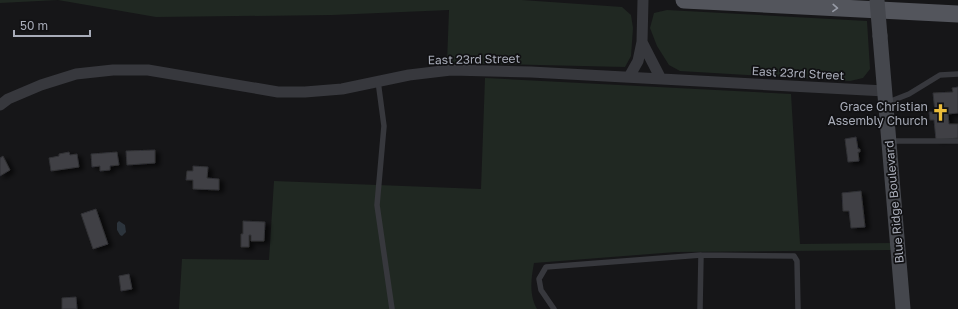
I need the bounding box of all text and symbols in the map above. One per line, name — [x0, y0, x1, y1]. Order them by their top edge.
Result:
one-way arrow — [832, 3, 838, 12]
scale bar — [14, 12, 90, 38]
text: 50 m — [20, 18, 48, 33]
street label: East 23rd Street — [428, 51, 521, 67]
street label: East 23rd Street — [751, 63, 845, 83]
place label: Grace Christian Assembly Church — [828, 99, 928, 128]
church icon: Grace Christian Assembly Church — [931, 103, 951, 123]
street label: Blue Ridge Boulevard — [881, 140, 907, 264]

